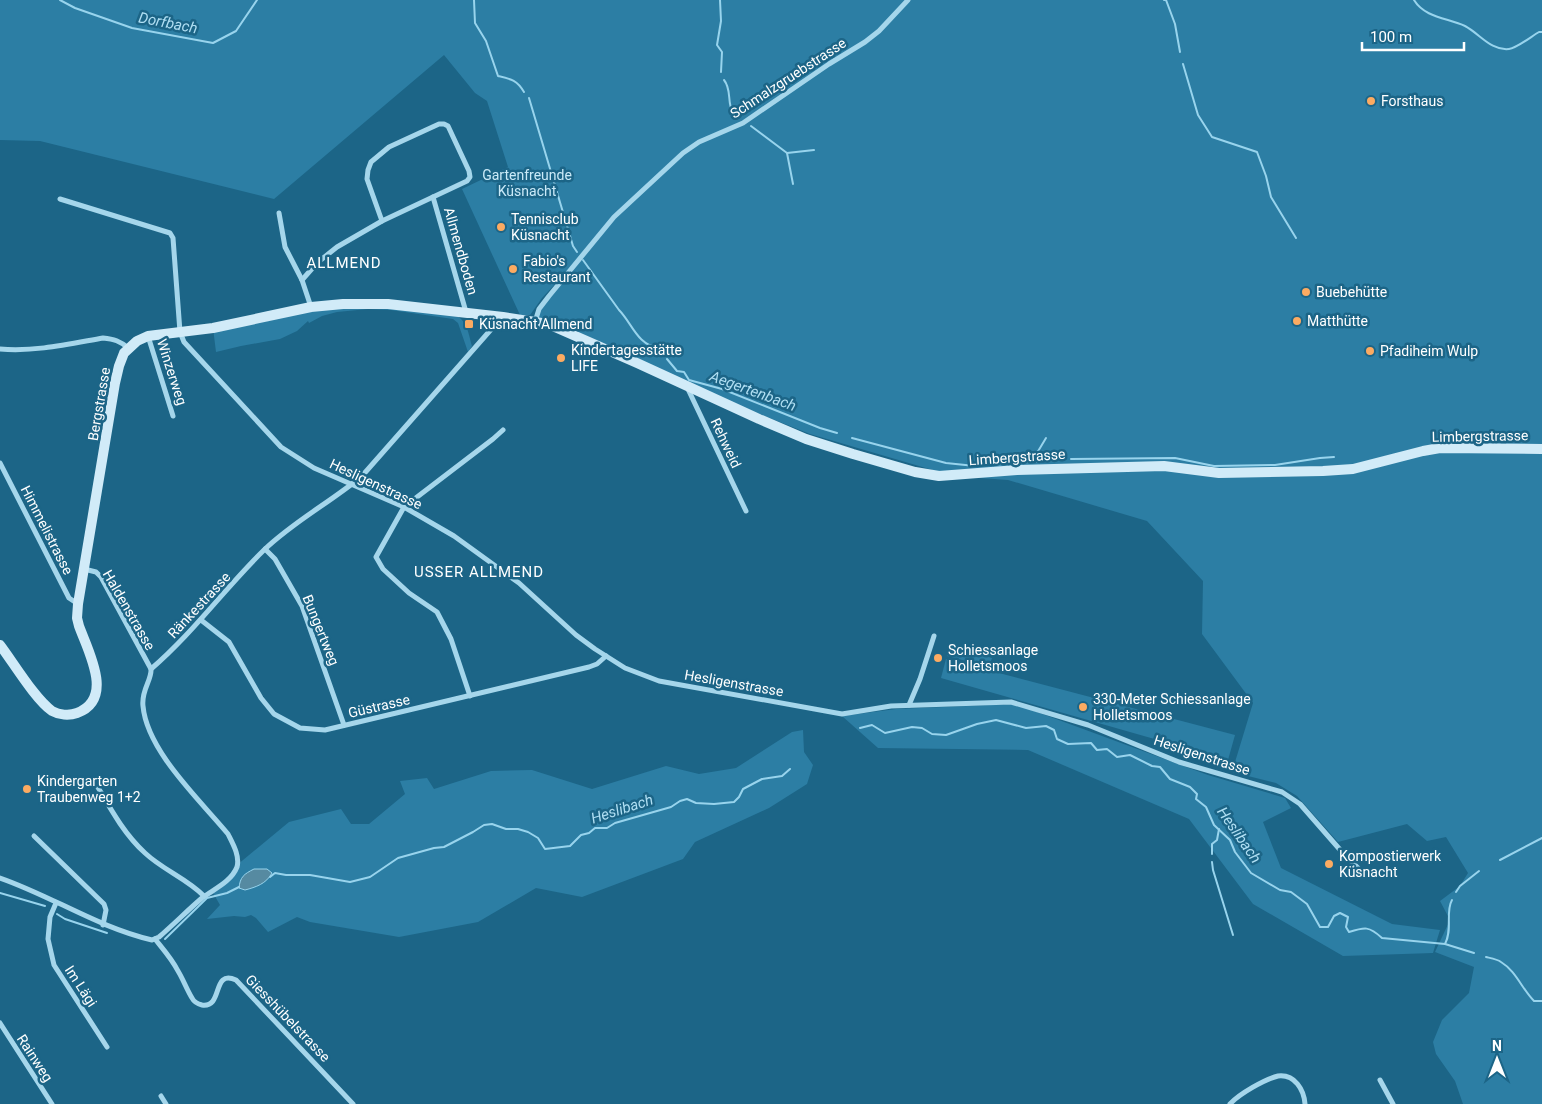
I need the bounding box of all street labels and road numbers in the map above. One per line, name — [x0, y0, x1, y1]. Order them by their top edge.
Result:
street label: Schmalzgruebstrasse — [727, 35, 849, 121]
street label: Allmendboden — [441, 205, 481, 297]
street label: Winzerweg — [154, 337, 190, 407]
street label: Bergstrasse — [85, 366, 113, 442]
street label: Rehweid — [708, 416, 744, 470]
street label: Limbergstrasse — [1431, 427, 1529, 445]
street label: Limbergstrasse — [968, 446, 1066, 468]
street label: Hesligenstrasse — [327, 456, 425, 512]
street label: Himmelistrasse — [18, 483, 76, 577]
street label: Haldenstrasse — [100, 567, 158, 653]
street label: Ränkestrasse — [164, 569, 234, 641]
street label: Bungertweg — [300, 592, 342, 668]
street label: Hesligenstrasse — [683, 666, 785, 700]
street label: Güstrasse — [346, 691, 412, 721]
street label: Hesligenstrasse — [1152, 732, 1252, 778]
street label: Im Lägi — [62, 962, 100, 1010]
street label: Giesshübelstrasse — [242, 971, 334, 1065]
street label: Rainweg — [14, 1031, 56, 1085]

